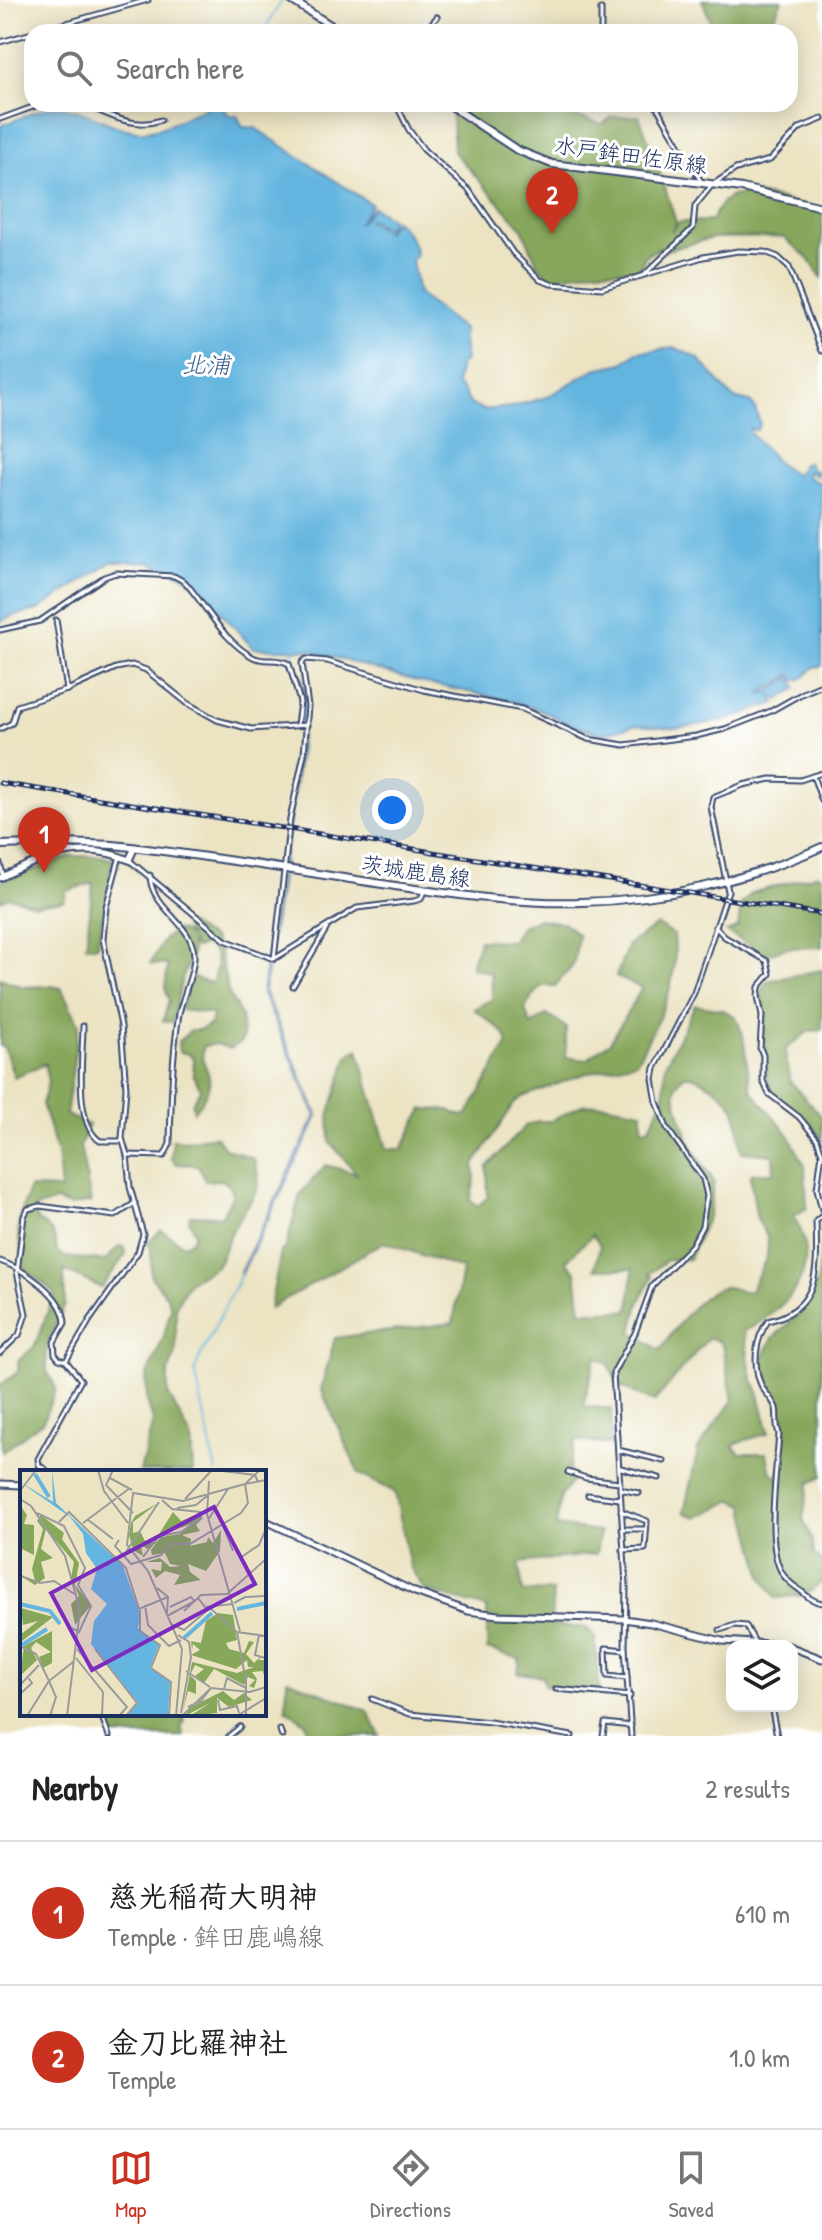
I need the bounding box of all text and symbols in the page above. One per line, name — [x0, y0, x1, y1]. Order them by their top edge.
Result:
search box — [24, 24, 798, 112]
icon: search — [52, 46, 96, 90]
text: Search here — [116, 48, 244, 88]
street label: 水戸鉾田佐原線 — [553, 129, 709, 181]
pin: 2 — [526, 168, 578, 234]
water label: 北浦 — [182, 348, 233, 380]
your location — [372, 790, 412, 830]
pin: 1 — [18, 807, 70, 873]
street label: 茨城鹿島線 — [359, 848, 473, 894]
inset map — [20, 1470, 266, 1716]
map controls — [726, 1640, 798, 1712]
button: layers — [726, 1640, 798, 1712]
text: Nearby — [32, 1765, 118, 1811]
text: 2 results — [705, 1771, 790, 1806]
text: 慈光稲荷大明神 — [108, 1876, 318, 1916]
text: 1 — [53, 1896, 63, 1931]
text: 610 m — [735, 1896, 790, 1931]
text: Temple · 鉾田鹿嶋線 — [108, 1919, 324, 1954]
text: 金刀比羅神社 — [108, 2022, 288, 2062]
text: 2 — [52, 2040, 64, 2075]
text: 1.0 km — [729, 2040, 790, 2075]
text: Temple — [108, 2062, 177, 2097]
tab: Map — [109, 2146, 153, 2224]
tab: Directions — [370, 2146, 451, 2224]
tab: Saved — [668, 2146, 713, 2224]

